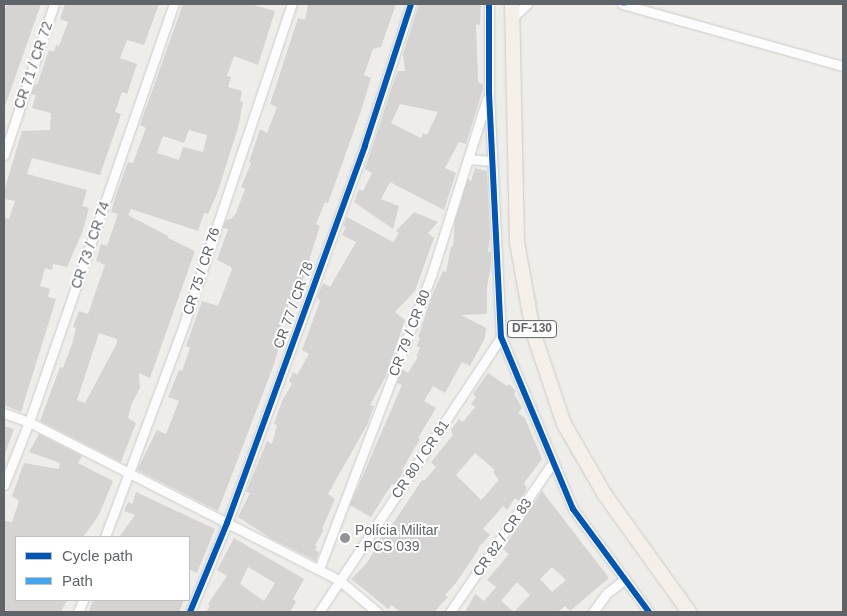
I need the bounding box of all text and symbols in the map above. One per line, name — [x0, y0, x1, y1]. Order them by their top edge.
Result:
street label: CR 71 / CR 72 — [10, 19, 56, 111]
street label: CR 73 / CR 74 — [67, 199, 113, 291]
street label: CR 75 / CR 76 — [179, 225, 223, 317]
street label: CR 77 / CR 78 — [270, 259, 316, 351]
street label: CR 79 / CR 80 — [385, 287, 433, 379]
road number: DF-130 — [506, 320, 558, 338]
street label: CR 80 / CR 81 — [388, 417, 452, 501]
street label: CR 82 / CR 83 — [469, 495, 535, 579]
place label: Polícia Militar - PCS 039 — [355, 522, 438, 554]
marker: Polícia Militar - PCS 039 — [339, 532, 351, 544]
legend — [15, 536, 190, 601]
text: Cycle path — [62, 547, 133, 564]
text: Path — [62, 572, 93, 589]

